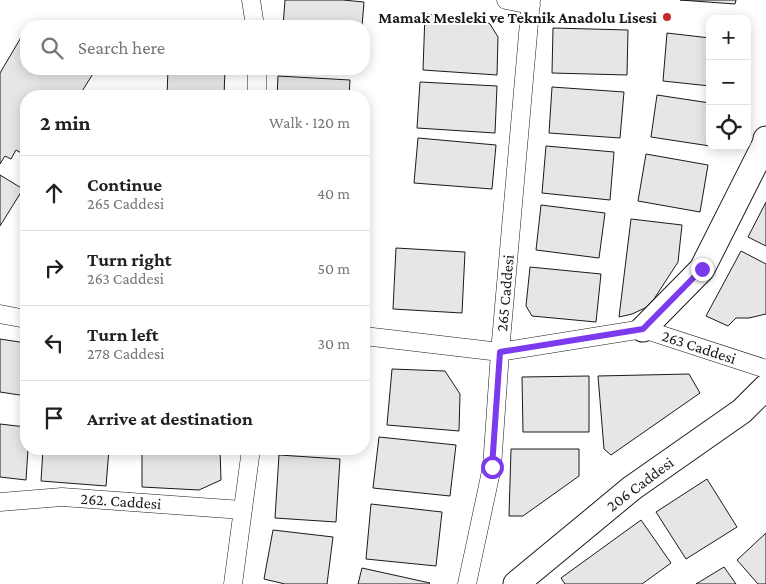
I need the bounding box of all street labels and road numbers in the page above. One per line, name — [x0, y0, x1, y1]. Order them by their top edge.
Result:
street label: 265 Caddesi — [493, 254, 517, 332]
street label: 263 Caddesi — [660, 327, 738, 367]
street label: 206 Caddesi — [603, 453, 677, 515]
street label: 262. Caddesi — [80, 490, 162, 512]

